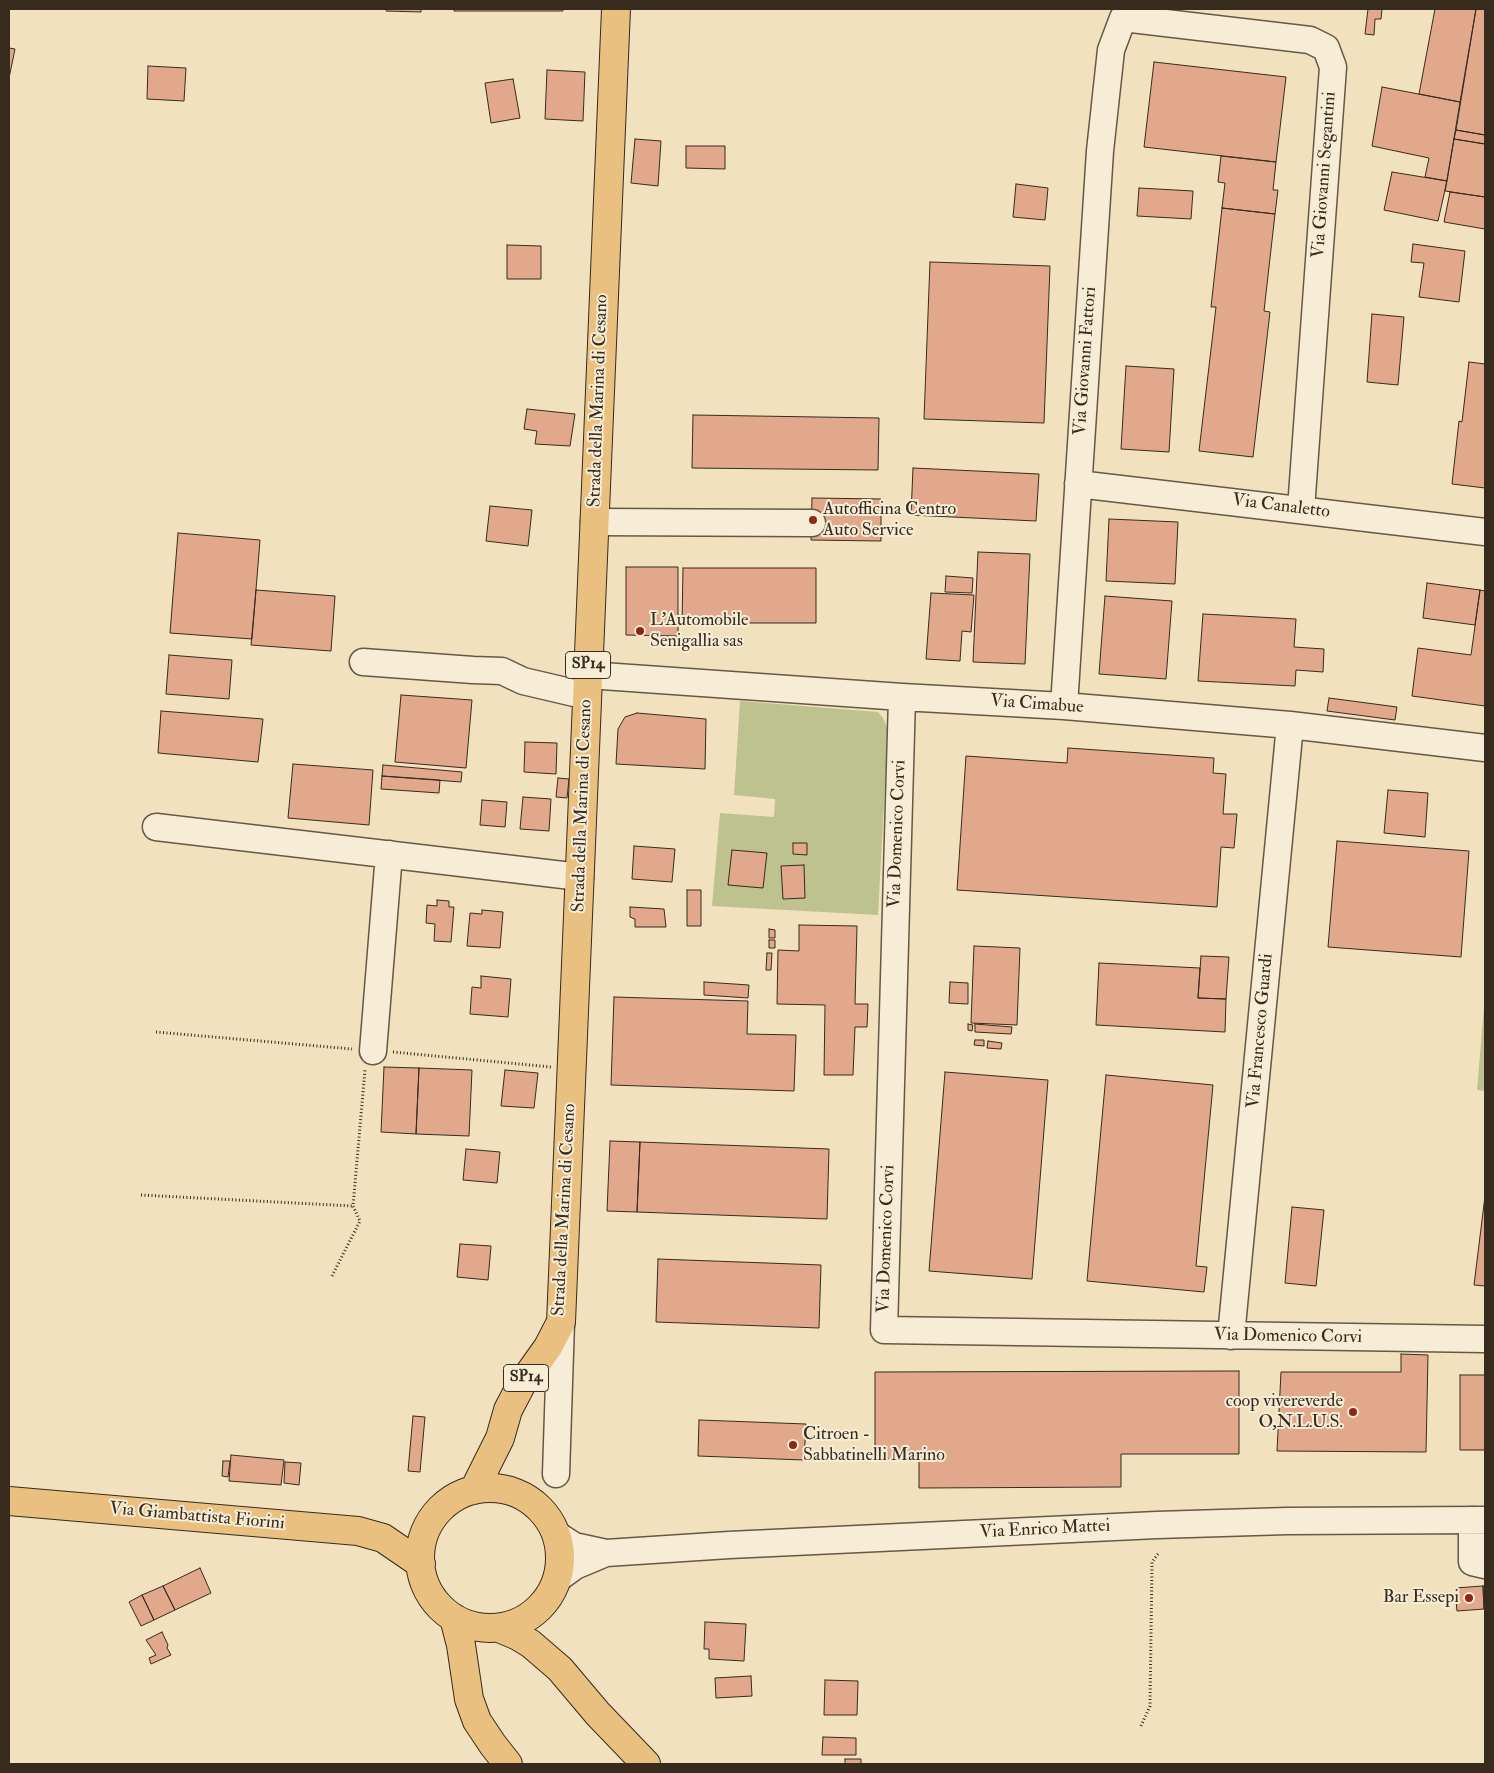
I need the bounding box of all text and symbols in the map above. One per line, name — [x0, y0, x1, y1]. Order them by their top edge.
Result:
street label: Via Giovanni Segantini — [1308, 91, 1342, 259]
street label: Via Giovanni Fattori — [1070, 286, 1102, 436]
street label: Strada della Marina di Cesano — [584, 294, 614, 508]
street label: Via Canaletto — [1231, 490, 1331, 524]
place label: Autofficina Centro Auto Service — [823, 499, 956, 542]
marker: Autofficina Centro Auto Service — [807, 514, 819, 526]
place label: L'Automobile Senigallia sas — [650, 610, 749, 652]
marker: L'Automobile Senigallia sas — [634, 625, 646, 637]
road number: SP14 — [566, 652, 610, 678]
street label: Via Cimabue — [990, 691, 1084, 719]
street label: Strada della Marina di Cesano — [568, 699, 598, 913]
street label: Via Domenico Corvi — [885, 760, 911, 908]
street label: Via Francesco Guardi — [1243, 953, 1279, 1109]
street label: Strada della Marina di Cesano — [549, 1103, 581, 1317]
street label: Via Domenico Corvi — [874, 1165, 900, 1313]
street label: Via Domenico Corvi — [1214, 1325, 1362, 1349]
road number: SP14 — [504, 1365, 548, 1392]
place label: coop vivereverde O,N.L.U.S. — [1226, 1391, 1343, 1434]
marker: coop vivereverde O,N.L.U.S. — [1347, 1406, 1359, 1418]
place label: Citroen - Sabbatinelli Marino — [803, 1424, 945, 1466]
marker: Citroen - Sabbatinelli Marino — [787, 1439, 799, 1451]
street label: Via Giambattista Fiorini — [108, 1499, 286, 1535]
street label: Via Enrico Mattei — [979, 1516, 1111, 1544]
place label: Bar Essepi — [1383, 1587, 1459, 1609]
marker: Bar Essepi — [1463, 1592, 1475, 1604]

